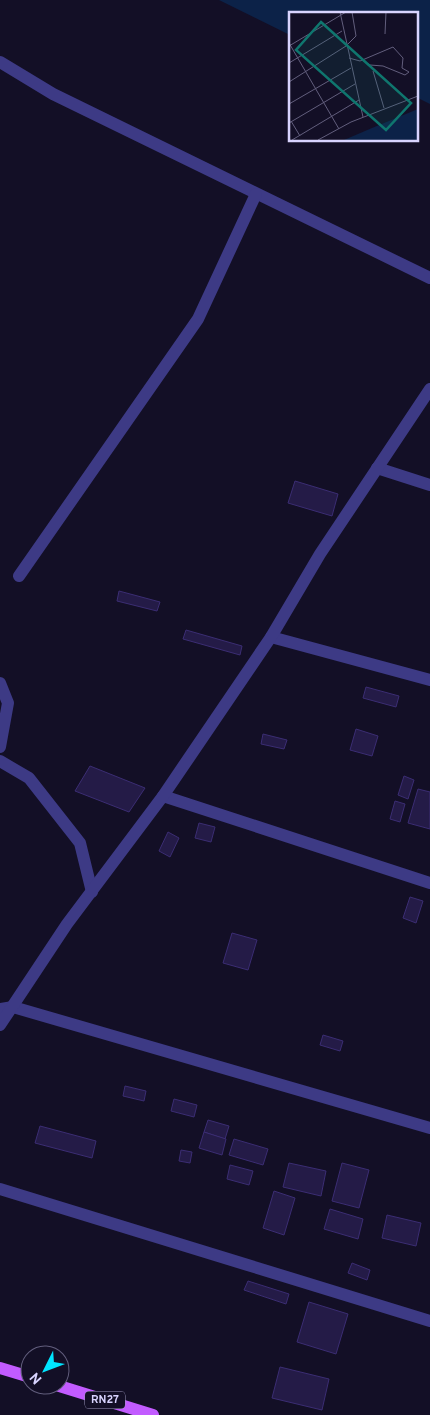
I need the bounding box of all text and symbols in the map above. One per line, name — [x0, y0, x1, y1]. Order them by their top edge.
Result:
inset map — [289, 12, 418, 141]
north arrow — [20, 1345, 70, 1395]
text: N — [27, 1368, 46, 1387]
road number: RN27 — [85, 1392, 125, 1408]

